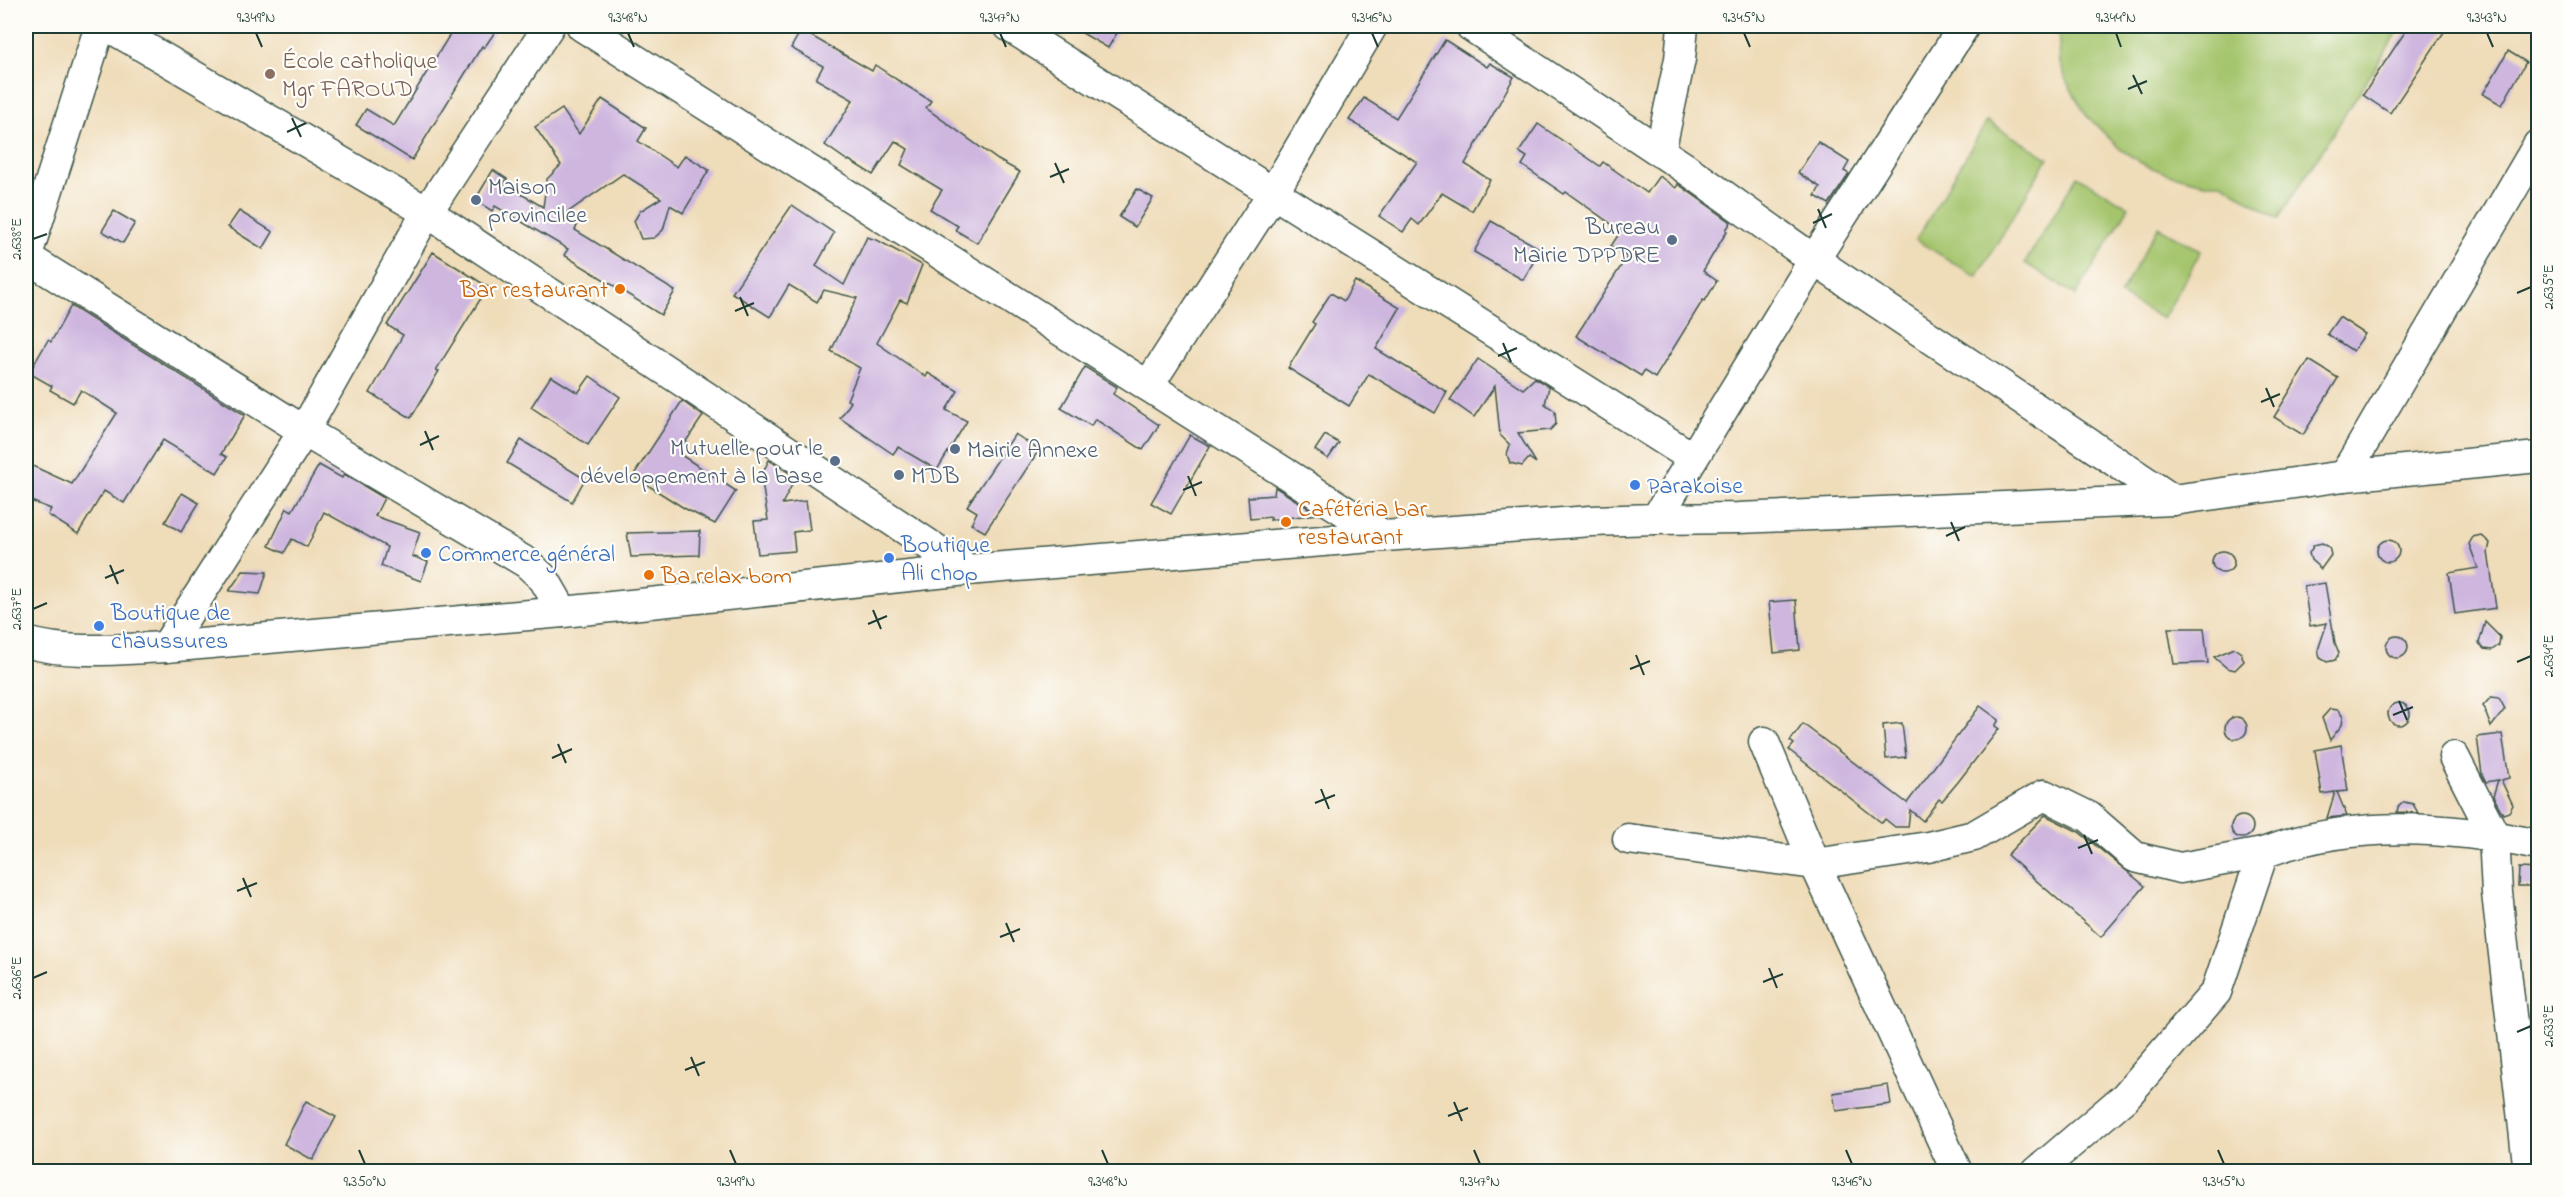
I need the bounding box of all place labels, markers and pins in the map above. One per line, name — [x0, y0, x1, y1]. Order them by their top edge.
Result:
place label: École catholique Mgr FAROUD — [282, 45, 438, 108]
marker: École catholique Mgr FAROUD — [263, 67, 277, 81]
place label: Maison provincilee — [488, 171, 587, 234]
marker: Maison provincilee — [469, 193, 483, 207]
place label: Bureau Mairie DPPDRE — [1513, 211, 1660, 274]
marker: Bureau Mairie DPPDRE — [1665, 233, 1679, 247]
place label: Bar restaurant — [459, 274, 608, 309]
marker: Bar restaurant — [613, 282, 627, 296]
place label: Mutuelle pour le développement à la base — [580, 432, 823, 495]
place label: Mairie Annexe — [967, 434, 1098, 469]
marker: Mairie Annexe — [948, 442, 962, 456]
marker: Mutuelle pour le développement à la base — [828, 454, 842, 468]
place label: MDB — [911, 460, 959, 495]
marker: MDB — [892, 468, 906, 482]
place label: Parakoise — [1647, 470, 1743, 505]
marker: Parakoise — [1628, 478, 1642, 492]
place label: Cafétéria bar restaurant — [1298, 493, 1428, 556]
marker: Cafétéria bar restaurant — [1279, 515, 1293, 529]
place label: Boutique Ali chop — [900, 529, 990, 592]
place label: Commerce général — [438, 538, 615, 573]
marker: Commerce général — [419, 546, 433, 560]
marker: Boutique Ali chop — [882, 551, 896, 565]
place label: Ba relax bom — [660, 560, 792, 595]
marker: Ba relax bom — [642, 568, 656, 582]
place label: Boutique de chaussures — [110, 597, 231, 660]
marker: Boutique de chaussures — [92, 619, 106, 633]

